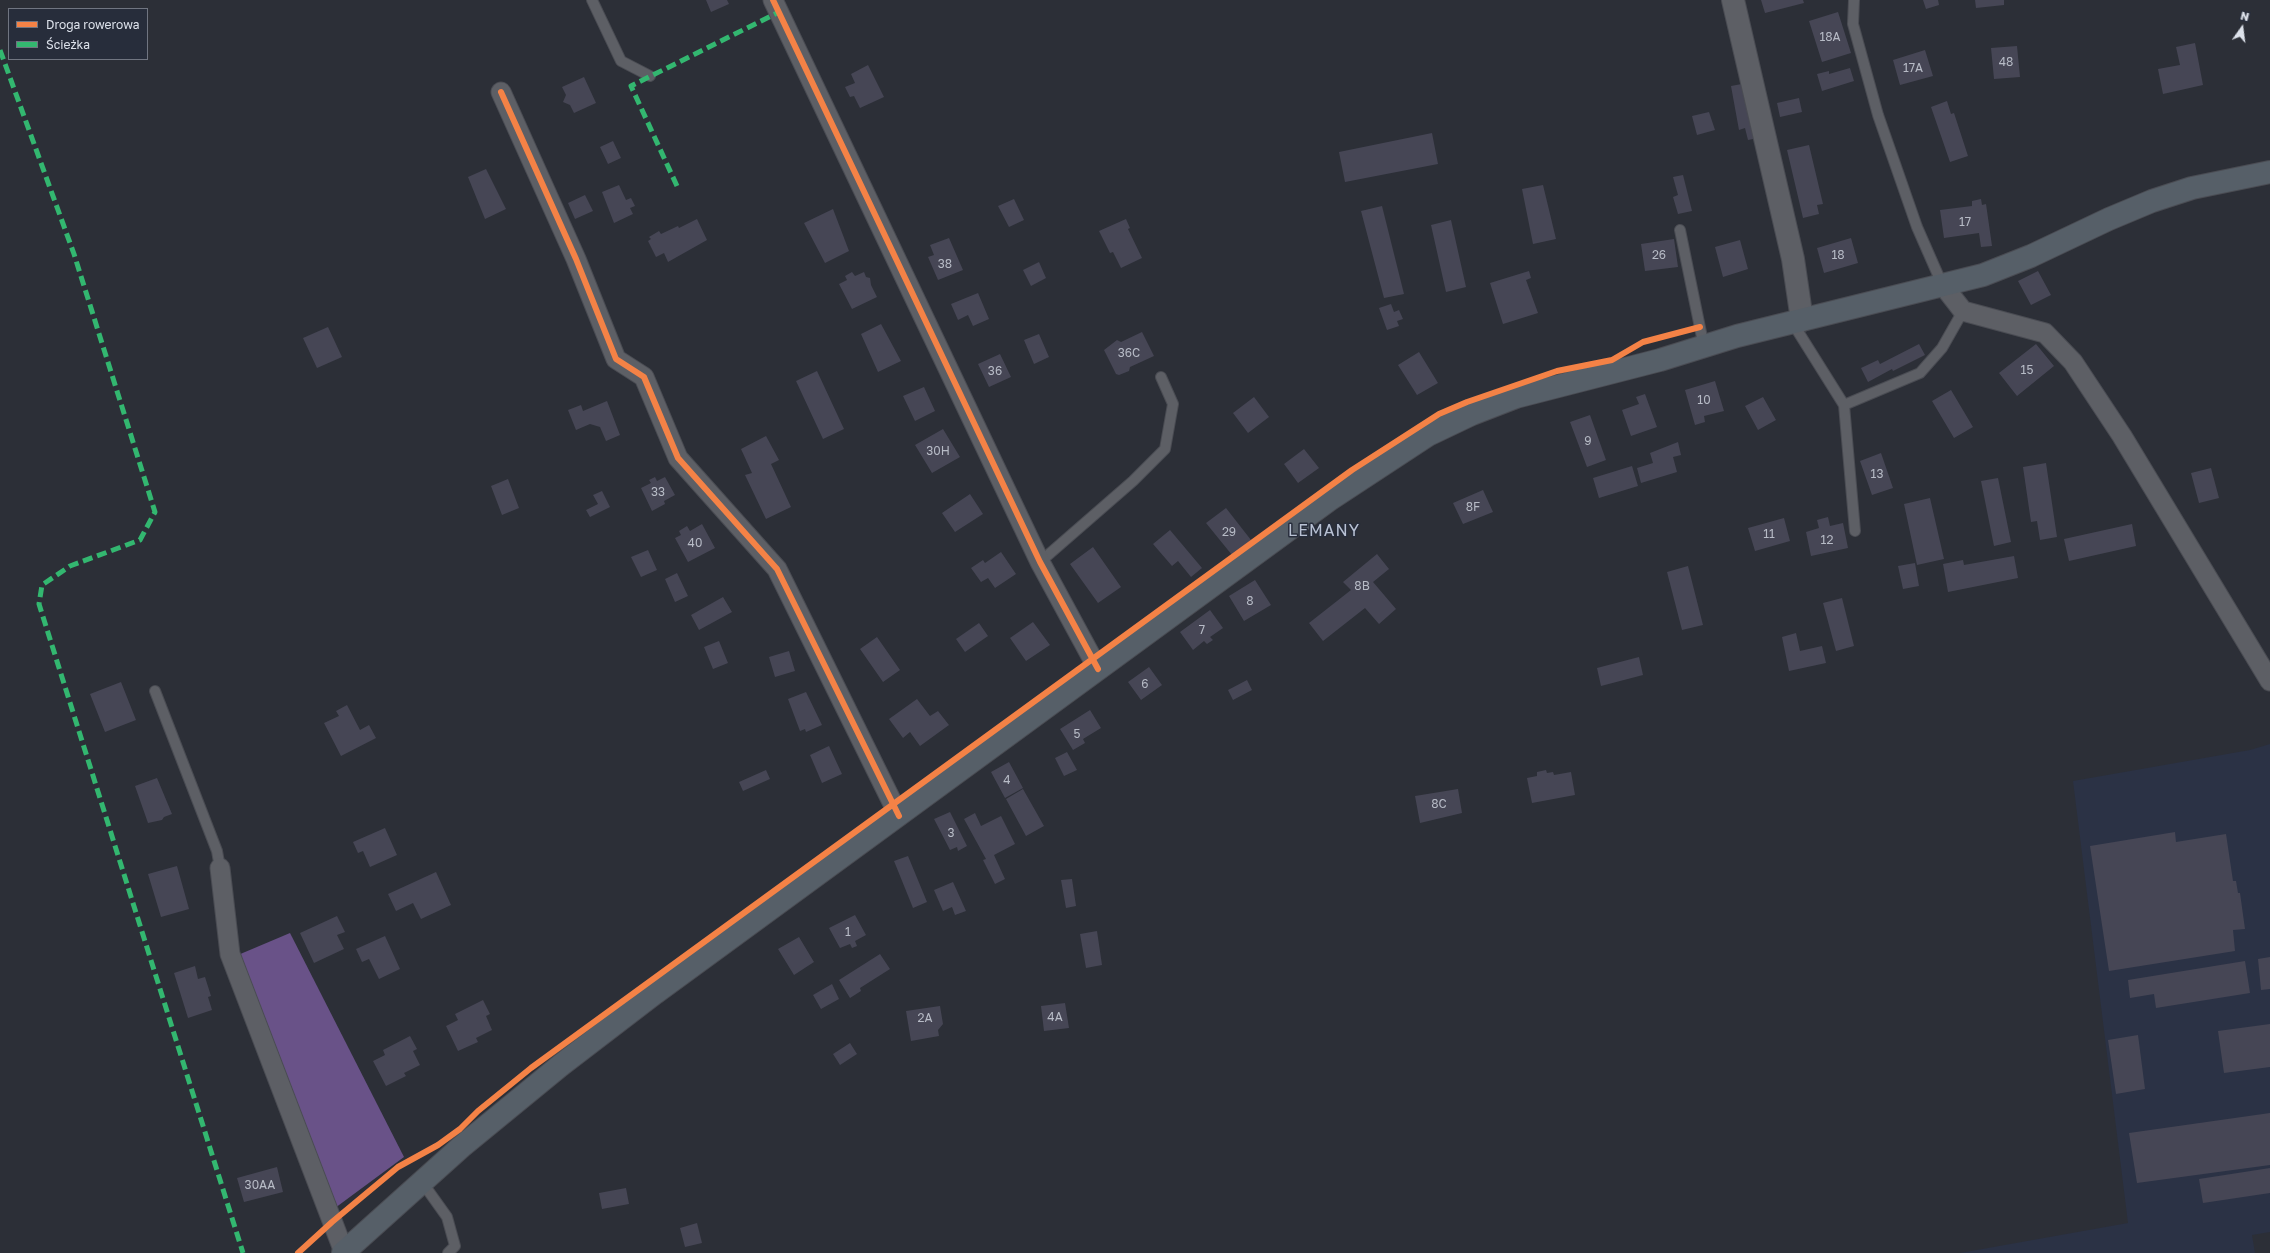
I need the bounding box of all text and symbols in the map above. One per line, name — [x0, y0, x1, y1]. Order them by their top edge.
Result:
legend — [8, 8, 148, 60]
north arrow — [2222, 8, 2262, 48]
text: N — [2239, 9, 2251, 23]
text: Droga rowerowa — [46, 17, 139, 32]
house number: 18A — [1819, 30, 1841, 44]
text: Ścieżka — [46, 37, 90, 52]
house number: 48 — [1999, 55, 2013, 69]
house number: 17A — [1903, 61, 1923, 75]
house number: 17 — [1959, 215, 1971, 229]
house number: 26 — [1652, 248, 1666, 262]
house number: 18 — [1831, 248, 1845, 262]
house number: 38 — [938, 257, 952, 271]
house number: 36C — [1118, 346, 1140, 360]
house number: 15 — [2021, 363, 2033, 377]
house number: 36 — [988, 364, 1002, 378]
house number: 10 — [1697, 393, 1711, 407]
house number: 9 — [1584, 434, 1592, 448]
house number: 30H — [926, 444, 950, 458]
house number: 13 — [1871, 467, 1883, 481]
house number: 33 — [651, 485, 665, 499]
house number: 8F — [1466, 500, 1480, 514]
district label: LEMANY — [1288, 521, 1360, 541]
house number: 29 — [1222, 525, 1236, 539]
house number: 11 — [1763, 527, 1775, 541]
house number: 12 — [1821, 533, 1833, 547]
house number: 40 — [688, 536, 702, 550]
house number: 8B — [1354, 579, 1370, 593]
house number: 8 — [1246, 594, 1254, 608]
house number: 7 — [1199, 623, 1205, 637]
house number: 6 — [1141, 677, 1149, 691]
house number: 5 — [1074, 727, 1080, 741]
house number: 4 — [1003, 773, 1011, 787]
house number: 8C — [1431, 797, 1447, 811]
house number: 3 — [947, 826, 955, 840]
house number: 1 — [845, 925, 851, 939]
house number: 4A — [1047, 1010, 1063, 1024]
house number: 2A — [918, 1011, 932, 1025]
house number: 30AA — [245, 1178, 275, 1192]

